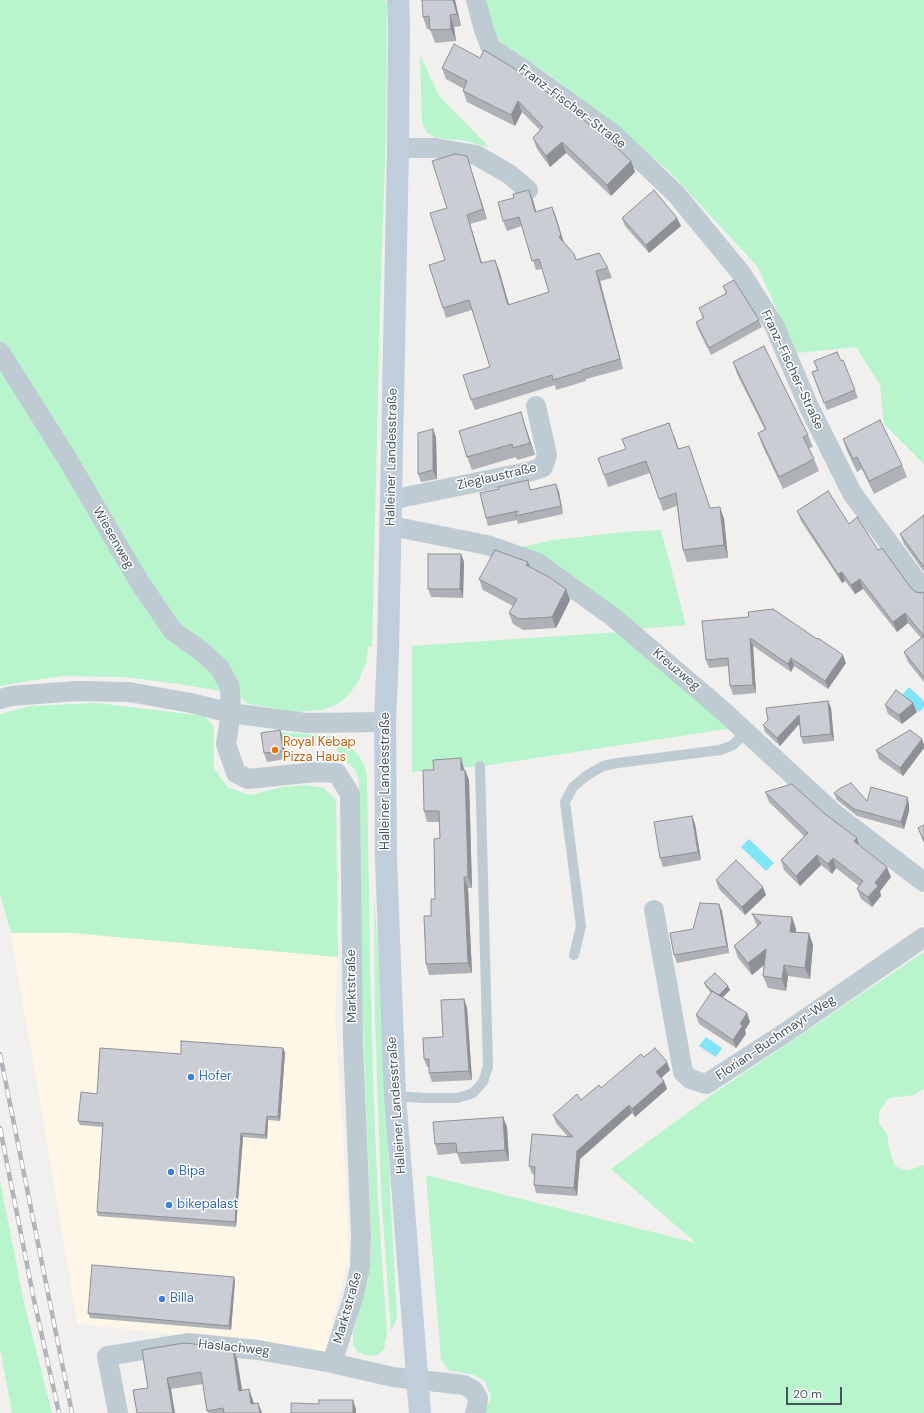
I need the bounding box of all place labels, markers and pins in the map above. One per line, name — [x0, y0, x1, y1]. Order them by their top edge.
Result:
place label: Royal Kebap Pizza Haus — [283, 735, 356, 766]
marker: Royal Kebap Pizza Haus — [270, 745, 280, 755]
place label: Hofer — [199, 1069, 232, 1085]
marker: Hofer — [186, 1072, 196, 1082]
place label: Bipa — [179, 1164, 205, 1180]
marker: Bipa — [166, 1167, 176, 1177]
place label: bikepalast — [177, 1197, 238, 1213]
marker: bikepalast — [164, 1200, 174, 1210]
place label: Billa — [170, 1291, 194, 1307]
marker: Billa — [157, 1294, 167, 1304]

